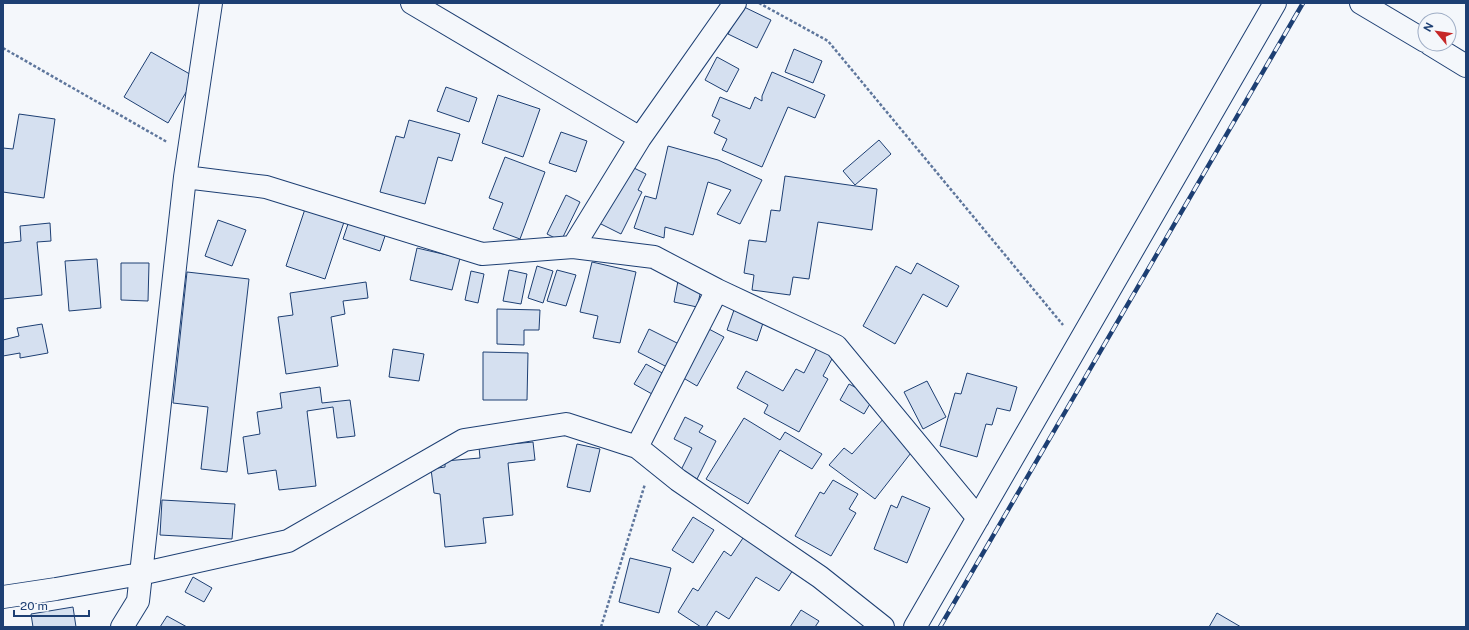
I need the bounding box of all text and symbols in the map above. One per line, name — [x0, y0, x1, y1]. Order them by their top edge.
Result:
north arrow — [1417, 12, 1457, 52]
text: N — [1421, 20, 1436, 34]
scale bar — [14, 592, 89, 618]
text: 20 m — [20, 599, 48, 613]

